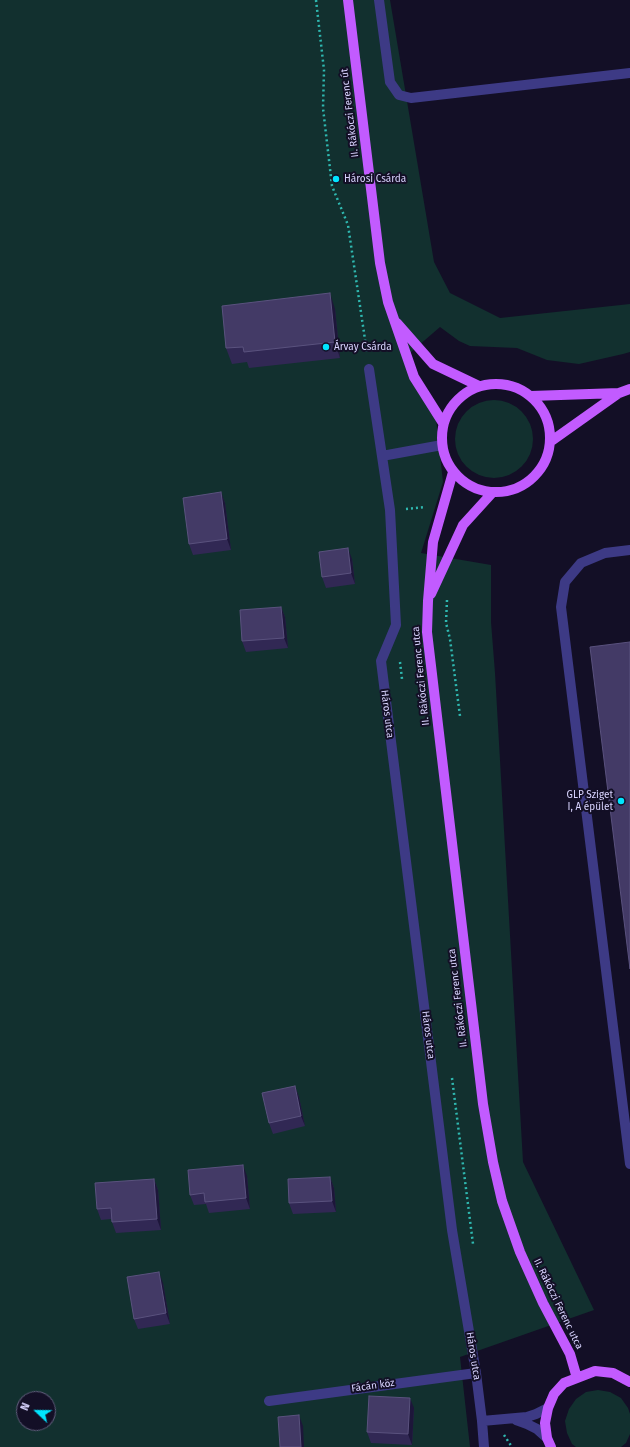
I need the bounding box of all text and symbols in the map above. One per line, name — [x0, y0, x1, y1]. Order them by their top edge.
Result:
street label: II. Rákóczi Ferenc út — [339, 68, 361, 158]
place label: Hárosi Csárda — [344, 173, 406, 185]
marker: Hárosi Csárda — [331, 174, 341, 184]
place label: Árvay Csárda — [334, 341, 392, 353]
marker: Árvay Csárda — [321, 342, 331, 352]
street label: II. Rákóczi Ferenc utca — [410, 626, 432, 726]
street label: Háros utca — [378, 689, 396, 739]
place label: GLP Sziget I, A épület — [567, 789, 613, 812]
marker: GLP Sziget I, A épület — [616, 796, 626, 806]
street label: II. Rákóczi Ferenc utca — [446, 948, 470, 1048]
street label: Háros utca — [419, 1010, 437, 1060]
street label: II. Rákóczi Ferenc utca — [531, 1257, 585, 1351]
street label: Háros utca — [463, 1331, 483, 1381]
street label: Fácán köz — [351, 1377, 395, 1395]
north arrow — [16, 1391, 56, 1431]
text: N — [18, 1401, 33, 1413]

